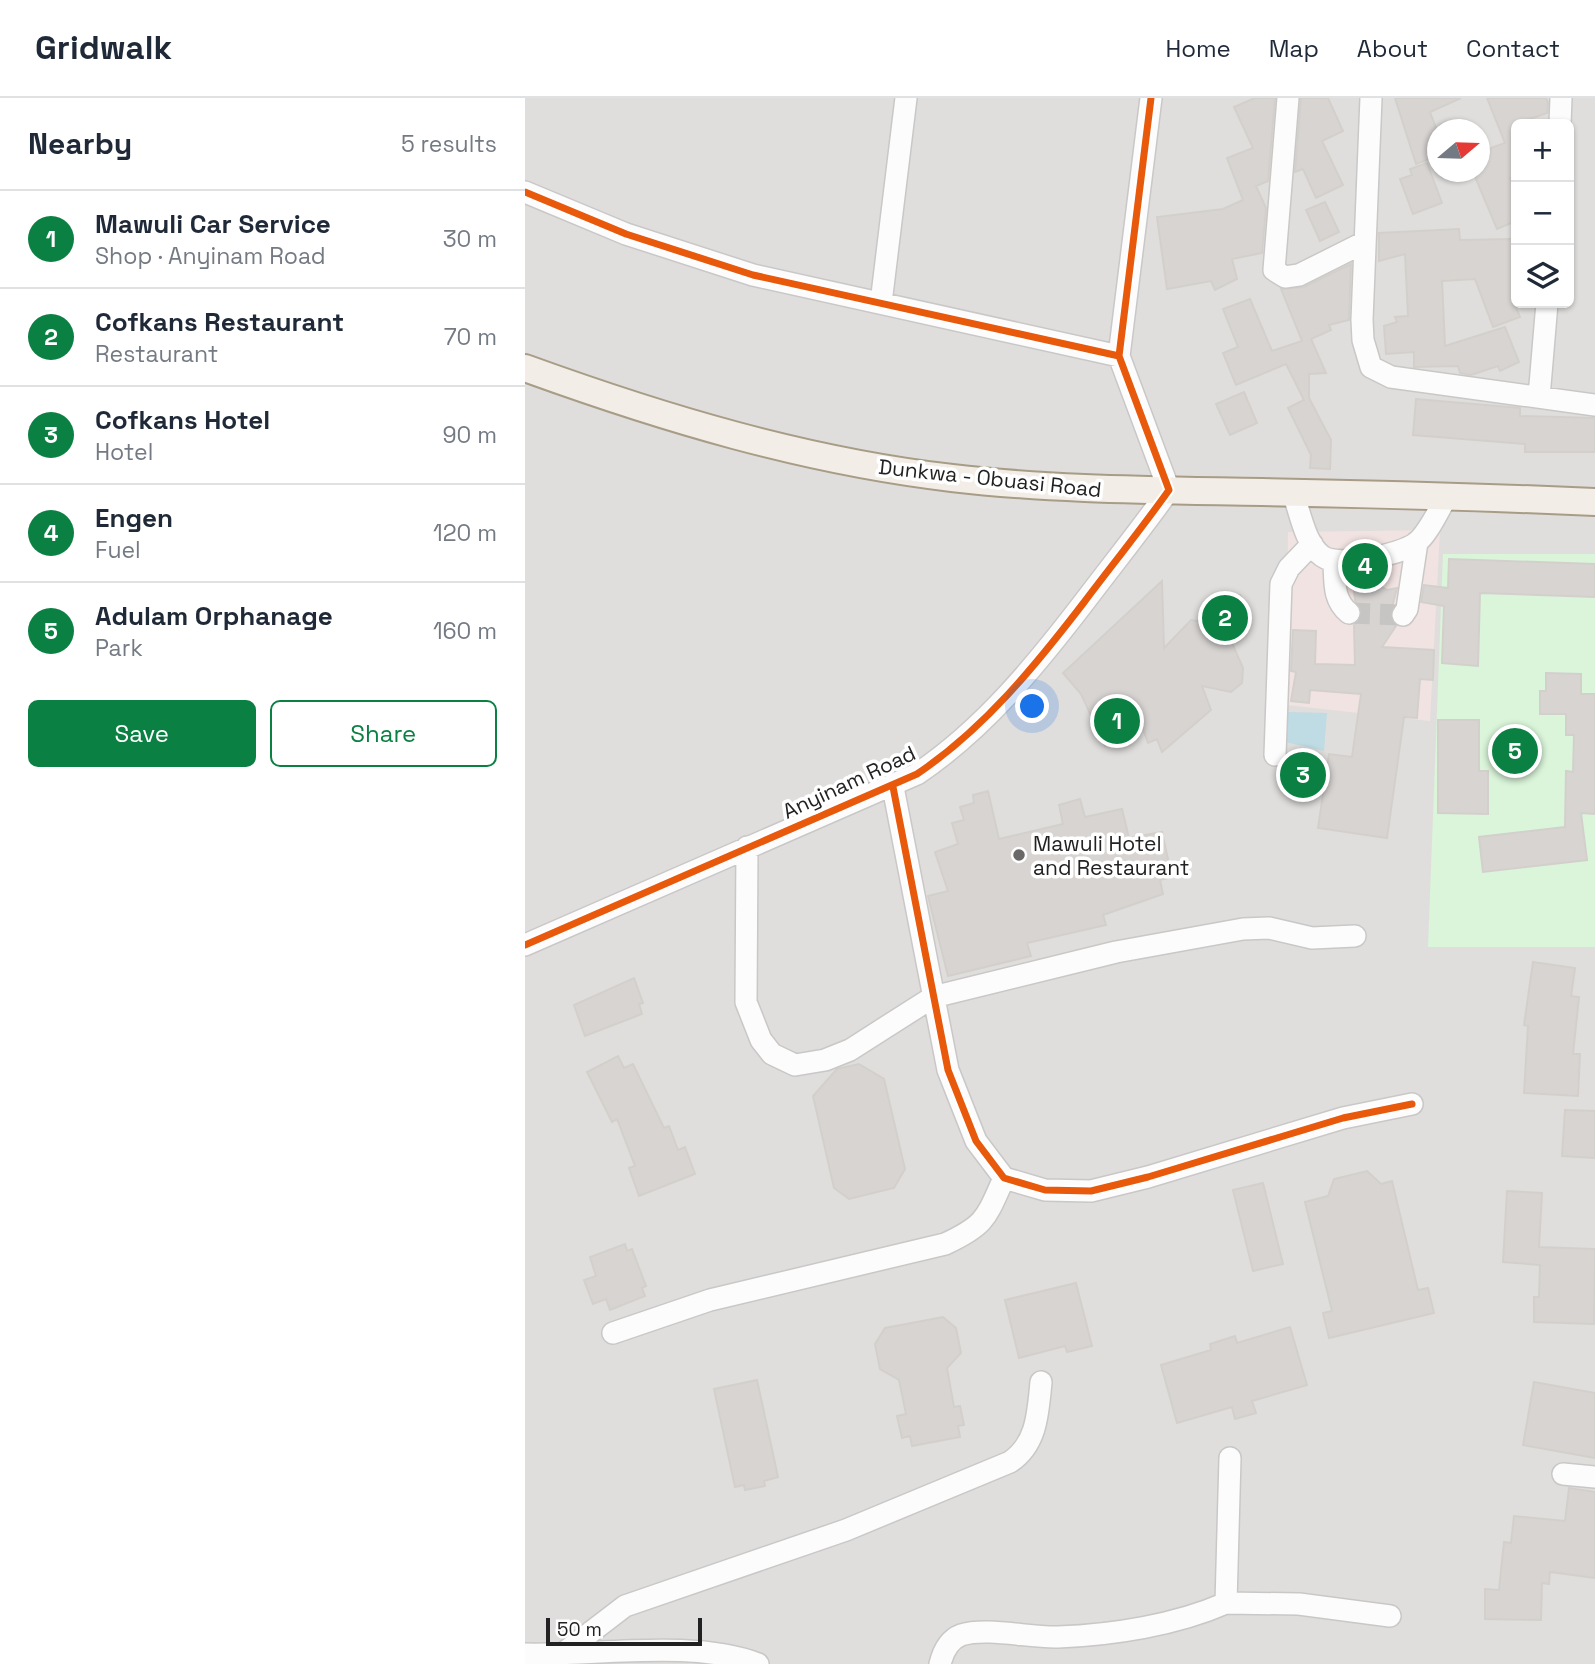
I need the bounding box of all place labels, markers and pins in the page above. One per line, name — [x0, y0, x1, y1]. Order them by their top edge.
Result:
pin: 4 — [1342, 540, 1388, 592]
pin: 2 — [1202, 592, 1248, 644]
pin: 1 — [1094, 695, 1140, 747]
pin: 5 — [1492, 725, 1538, 777]
pin: 3 — [1280, 749, 1326, 801]
place label: Mawuli Hotel and Restaurant — [1033, 830, 1190, 881]
marker: Mawuli Hotel and Restaurant — [1011, 847, 1027, 863]

